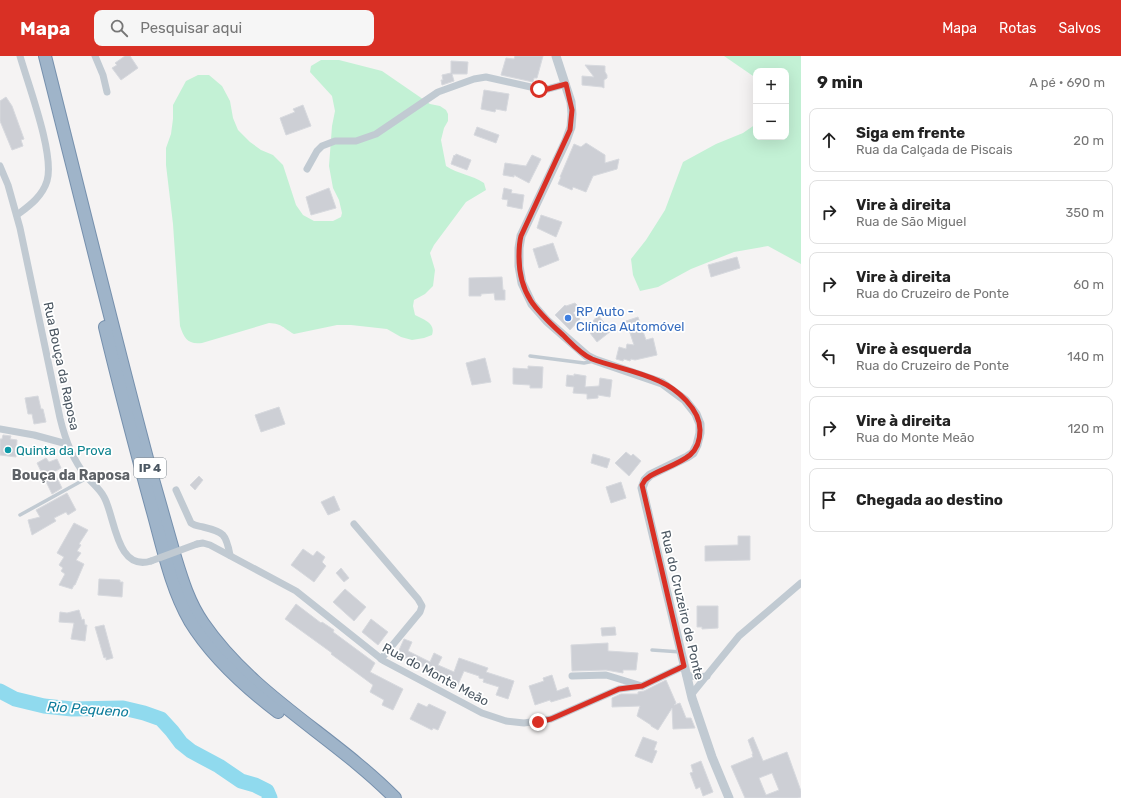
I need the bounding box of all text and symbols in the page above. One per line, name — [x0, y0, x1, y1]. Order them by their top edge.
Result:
search box — [94, 10, 374, 46]
text: Mapa — [20, 17, 70, 40]
icon: search — [108, 17, 130, 39]
text: Pesquisar aqui — [140, 19, 242, 37]
text: Mapa — [942, 20, 977, 37]
text: Rotas — [999, 20, 1036, 37]
text: Salvos — [1058, 20, 1101, 37]
map controls — [753, 68, 789, 140]
button: + — [753, 68, 789, 104]
text: 9 min — [817, 72, 863, 92]
text: A pé · 690 m — [1029, 75, 1105, 90]
route start — [530, 80, 548, 98]
button: − — [753, 104, 789, 140]
text: Siga em frente — [856, 124, 965, 142]
icon: ahead — [818, 129, 840, 151]
text: 20 m — [1073, 133, 1104, 148]
text: Rua da Calçada de Piscais — [856, 142, 1013, 157]
text: Vire à direita — [856, 196, 951, 214]
icon: right — [818, 201, 840, 223]
text: 350 m — [1065, 205, 1104, 220]
text: Rua de São Miguel — [856, 214, 966, 229]
text: Vire à direita — [856, 268, 951, 286]
icon: right — [818, 273, 840, 295]
text: 60 m — [1073, 277, 1104, 292]
text: Rua do Cruzeiro de Ponte — [856, 286, 1009, 301]
street label: Rua Bouça da Raposa — [41, 300, 82, 432]
place label: RP Auto - Clínica Automóvel — [576, 304, 684, 334]
marker: RP Auto - Clínica Automóvel — [563, 313, 573, 323]
text: Vire à esquerda — [856, 340, 972, 358]
icon: left — [818, 345, 840, 367]
text: 140 m — [1067, 349, 1104, 364]
text: Rua do Cruzeiro de Ponte — [856, 358, 1009, 373]
text: Vire à direita — [856, 412, 951, 430]
icon: right — [818, 417, 840, 439]
text: 120 m — [1068, 421, 1104, 436]
text: Rua do Monte Meão — [856, 430, 974, 445]
place label: Quinta da Prova — [16, 443, 112, 458]
marker: Quinta da Prova — [3, 445, 13, 455]
road number: IP 4 — [134, 458, 166, 478]
district label: Bouça da Raposa — [12, 467, 130, 484]
icon: arrive — [818, 489, 840, 511]
text: Chegada ao destino — [856, 491, 1003, 509]
street label: Rua do Cruzeiro de Ponte — [658, 529, 707, 681]
street label: Rua do Monte Meão — [380, 640, 492, 709]
water label: Rio Pequeno — [46, 698, 129, 721]
route end — [529, 713, 547, 731]

